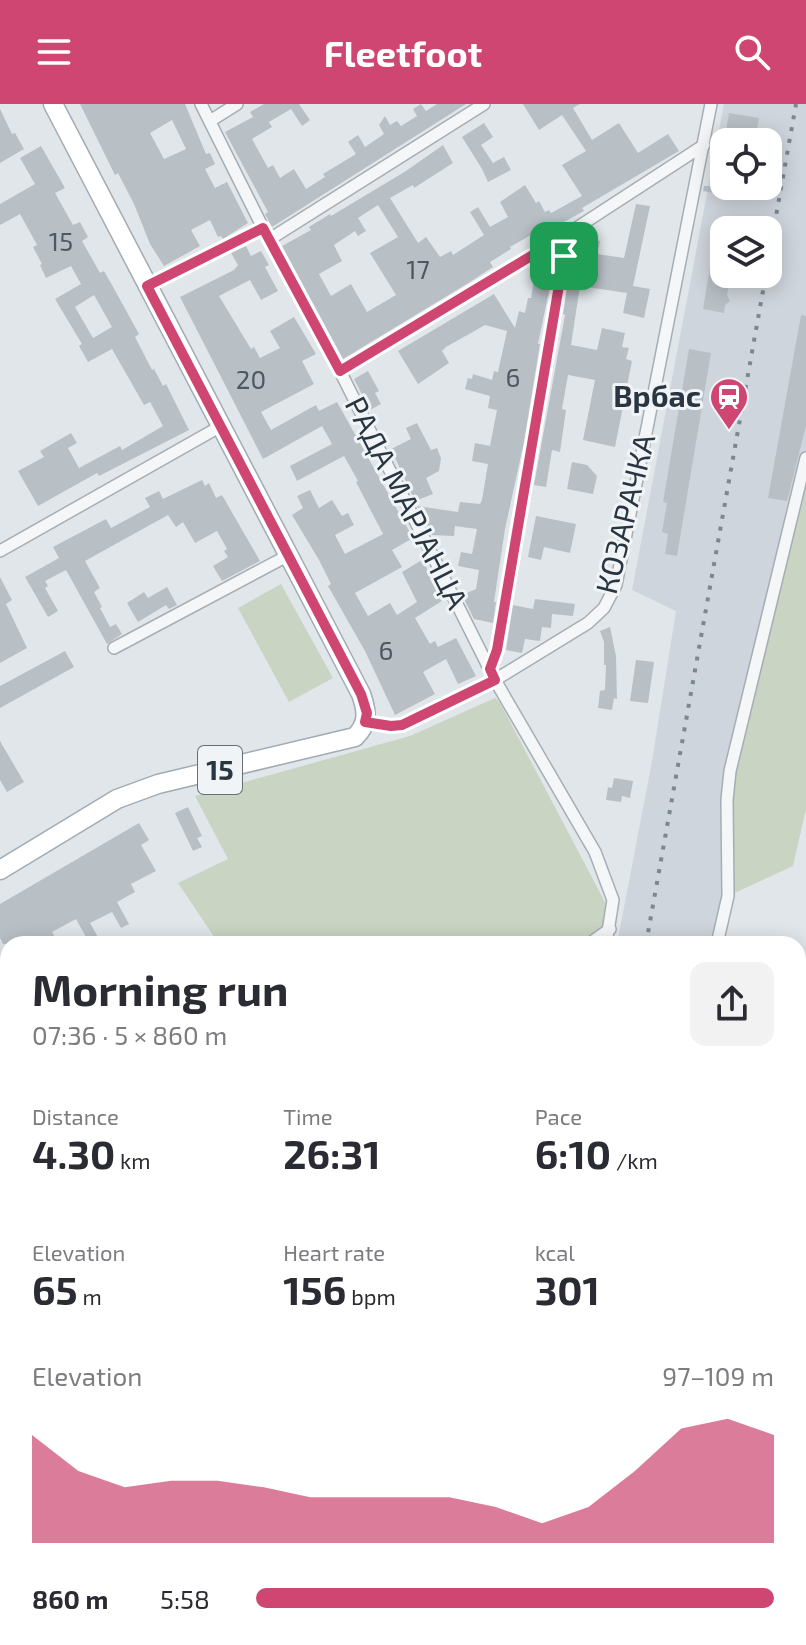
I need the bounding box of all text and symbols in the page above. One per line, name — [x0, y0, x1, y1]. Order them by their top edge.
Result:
icon: menu — [32, 30, 76, 74]
icon: search — [730, 30, 774, 74]
text: Fleetfoot — [324, 31, 482, 74]
map controls — [710, 128, 782, 288]
button: locate — [710, 128, 782, 200]
button: layers — [710, 216, 782, 288]
pin — [530, 222, 598, 290]
house number: 15 — [49, 225, 73, 256]
icon: arrive — [542, 234, 586, 278]
house number: 17 — [406, 253, 430, 284]
house number: 6 — [506, 361, 520, 392]
house number: 20 — [236, 363, 266, 394]
station icon: Врбас — [708, 376, 750, 431]
place label: Врбас — [613, 377, 701, 413]
street label: РАДА МАРЈАНЦА — [339, 390, 477, 615]
street label: КОЗАРАЧКА — [587, 430, 661, 597]
house number: 6 — [379, 634, 393, 665]
road number: 15 — [198, 746, 242, 794]
text: Morning run — [32, 962, 288, 1015]
button: share — [690, 962, 774, 1046]
text: 07:36 · 5 × 860 m — [32, 1019, 227, 1050]
text: Distance — [32, 1103, 119, 1129]
text: Time — [283, 1103, 333, 1129]
text: Pace — [535, 1103, 582, 1129]
text: 4.30 — [32, 1129, 115, 1177]
text: 26:31 — [283, 1129, 380, 1177]
text: 6:10 — [535, 1129, 611, 1177]
text: km — [115, 1147, 151, 1173]
text: /km — [611, 1147, 658, 1173]
text: Elevation — [32, 1239, 125, 1265]
text: Heart rate — [283, 1239, 385, 1265]
text: kcal — [535, 1239, 575, 1265]
text: 65 — [32, 1265, 78, 1313]
text: 156 — [283, 1265, 346, 1313]
text: 301 — [535, 1265, 600, 1313]
text: m — [78, 1283, 102, 1309]
text: bpm — [346, 1283, 396, 1309]
text: Elevation — [32, 1360, 142, 1391]
text: 97–109 m — [662, 1360, 774, 1391]
text: 860 m — [32, 1583, 108, 1614]
text: 5:58 — [160, 1583, 210, 1614]

